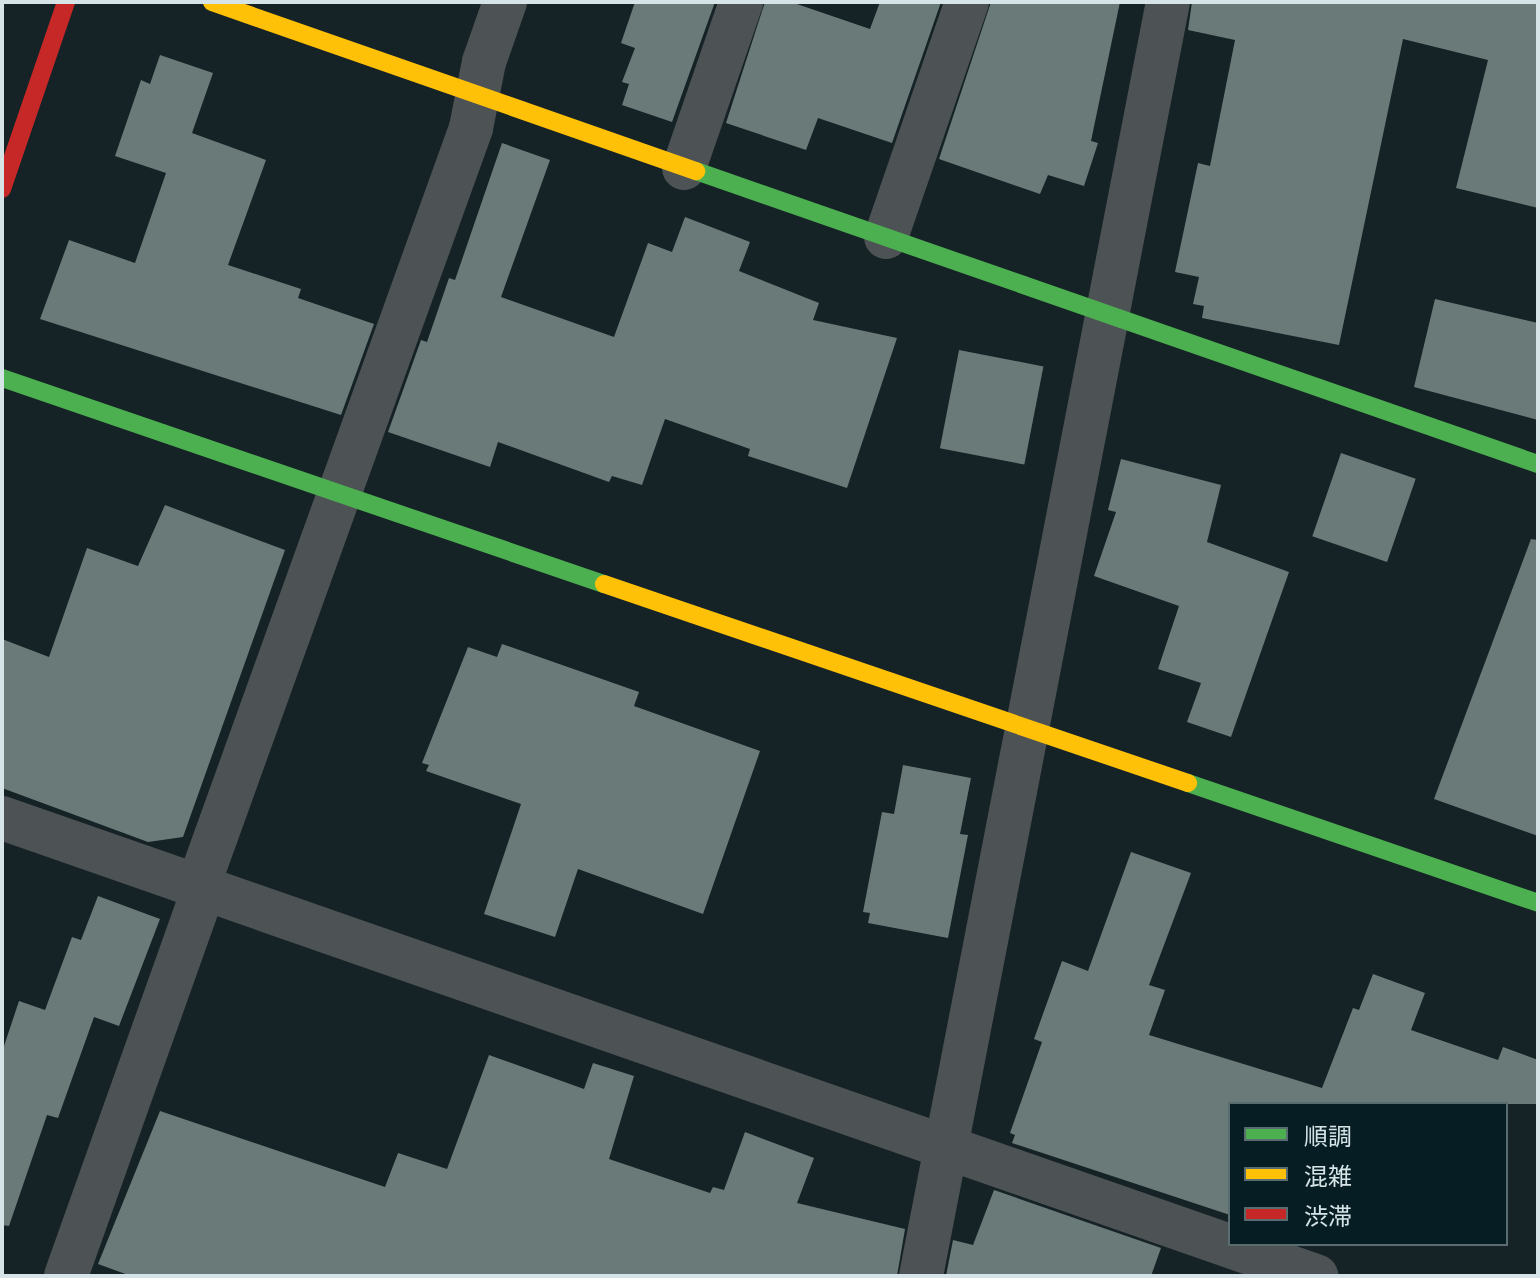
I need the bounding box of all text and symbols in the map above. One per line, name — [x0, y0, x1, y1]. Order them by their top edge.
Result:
legend — [1228, 1102, 1508, 1246]
text: 順調 — [1304, 1117, 1352, 1152]
text: 混雑 — [1304, 1157, 1352, 1192]
text: 渋滞 — [1304, 1197, 1352, 1232]

